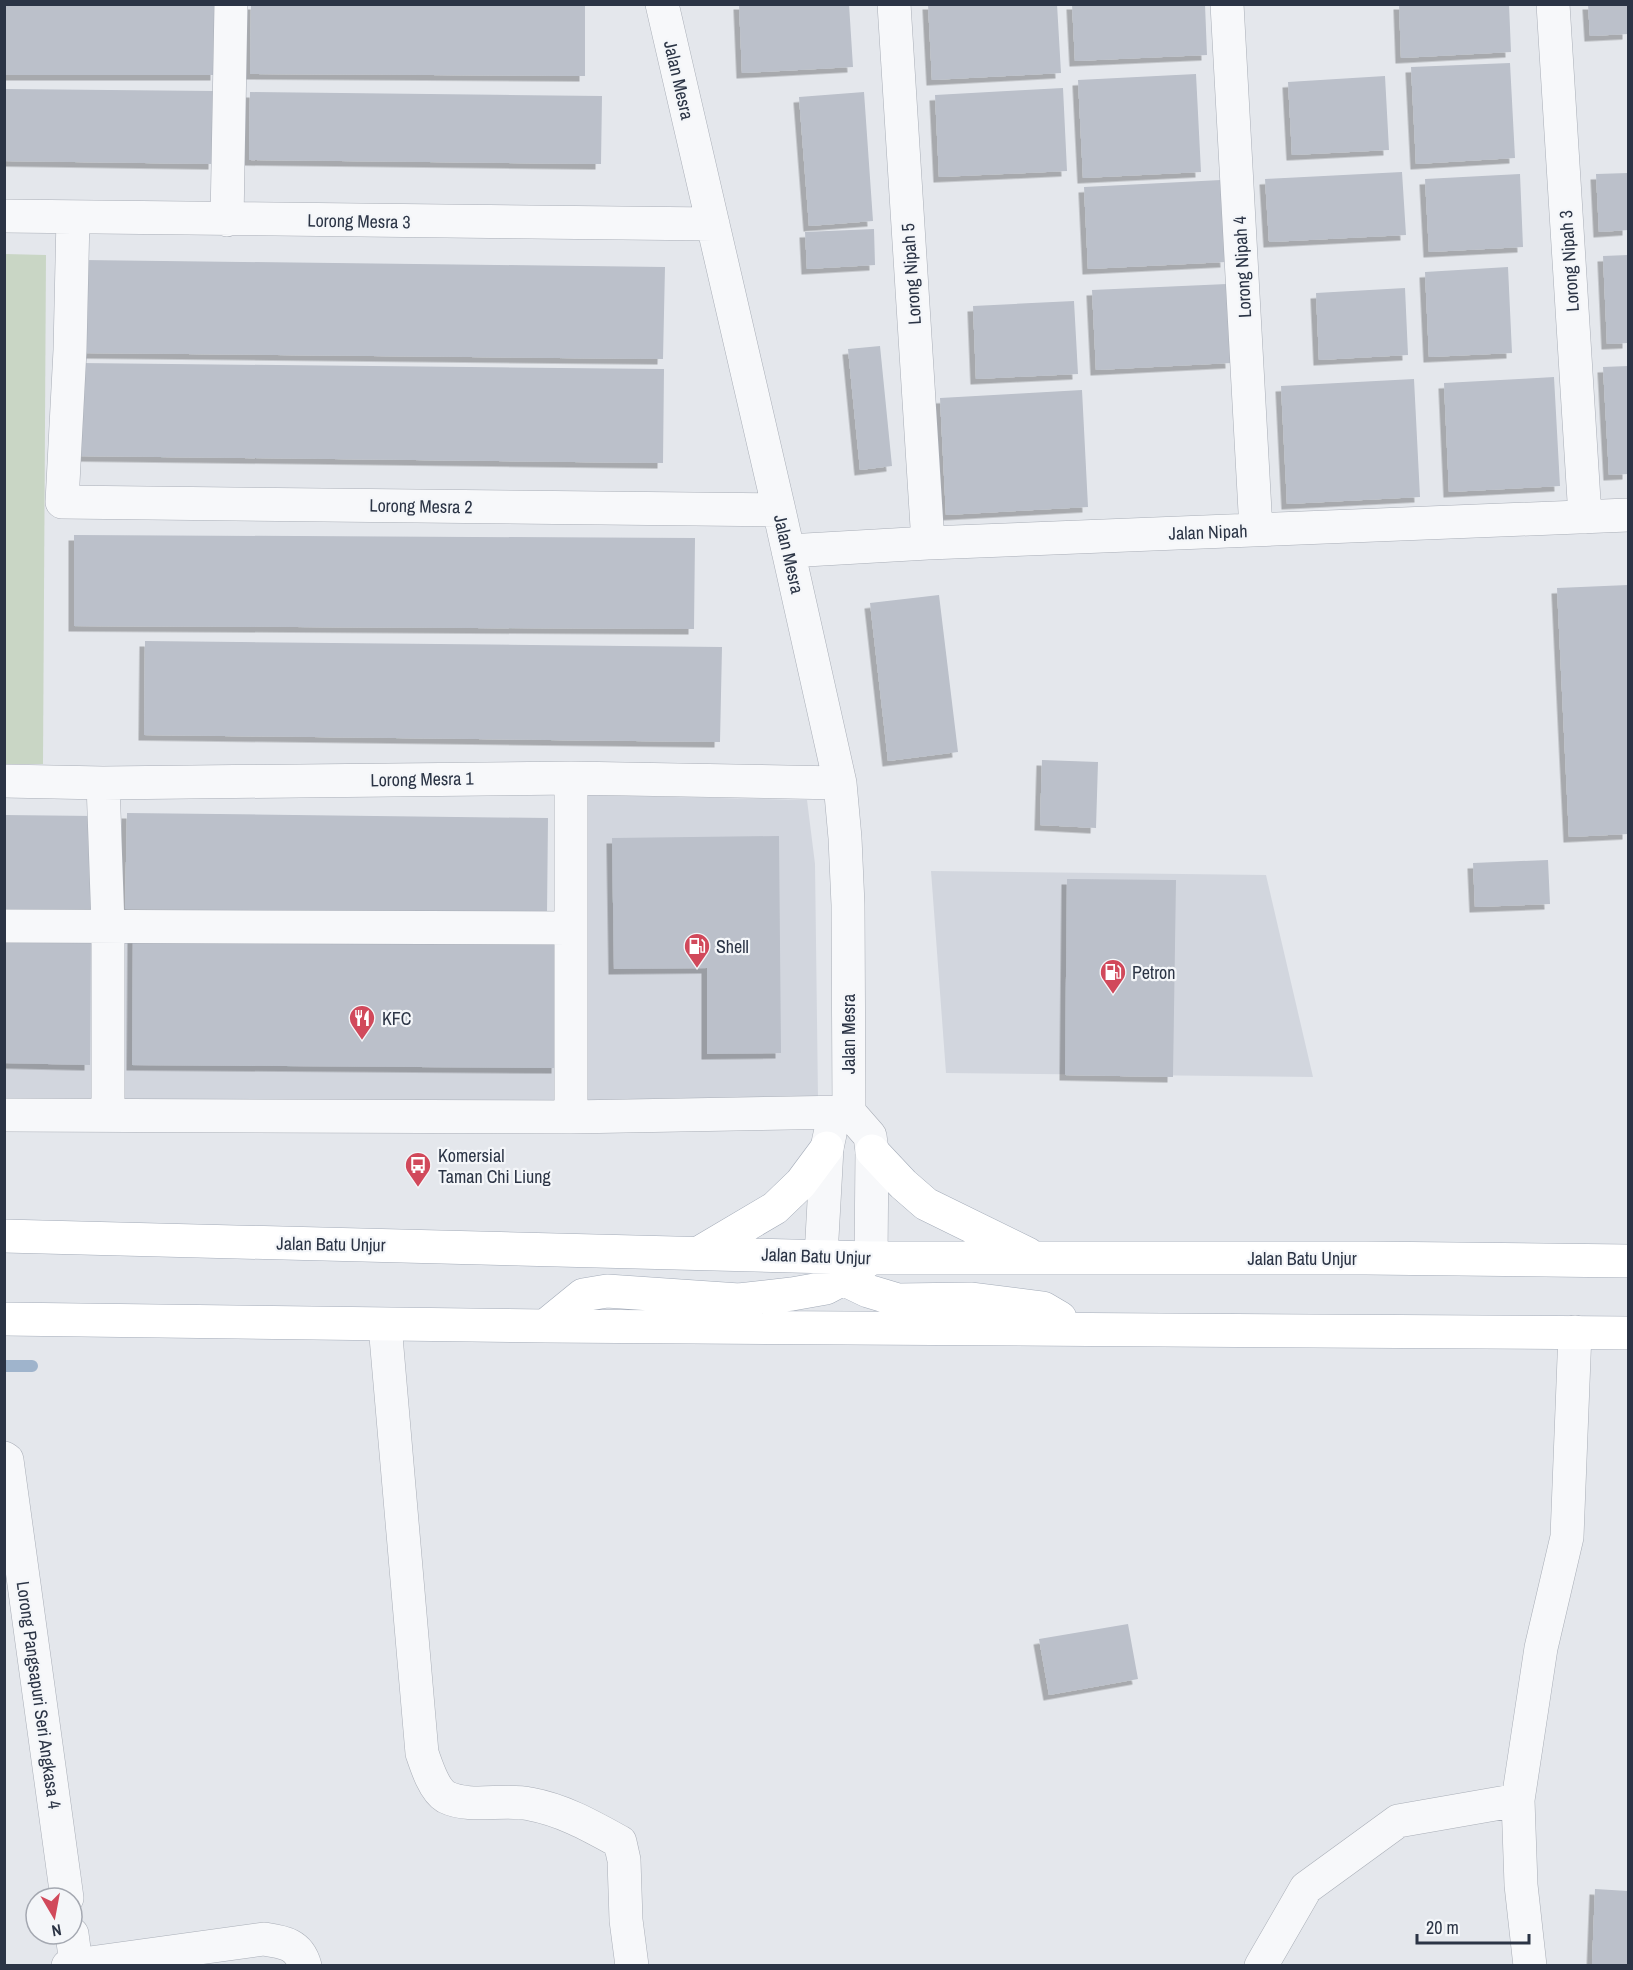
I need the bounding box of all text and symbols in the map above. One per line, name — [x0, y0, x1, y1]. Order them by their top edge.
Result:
street label: Jalan Mesra — [658, 38, 700, 122]
street label: Lorong Mesra 3 — [307, 208, 411, 234]
street label: Lorong Nipah 3 — [1553, 209, 1585, 313]
street label: Lorong Nipah 4 — [1227, 216, 1257, 318]
street label: Lorong Nipah 5 — [895, 222, 927, 326]
street label: Lorong Mesra 2 — [369, 493, 473, 519]
street label: Jalan Mesra — [768, 512, 810, 596]
street label: Jalan Nipah — [1168, 518, 1248, 546]
street label: Lorong Mesra 1 — [370, 766, 475, 792]
fuel station icon: Shell — [682, 931, 712, 969]
place label: Shell — [716, 934, 749, 959]
fuel station icon: Petron — [1098, 957, 1128, 995]
place label: Petron — [1132, 960, 1176, 985]
street label: Jalan Mesra — [836, 994, 861, 1074]
restaurant icon: KFC — [347, 1003, 377, 1041]
place label: KFC — [382, 1006, 412, 1031]
place label: Komersial Taman Chi Liung — [438, 1143, 551, 1189]
bus stop icon: Komersial Taman Chi Liung — [403, 1150, 433, 1188]
street label: Jalan Batu Unjur — [276, 1231, 386, 1257]
street label: Jalan Batu Unjur — [761, 1242, 871, 1270]
street label: Jalan Batu Unjur — [1247, 1246, 1357, 1271]
street label: Lorong Pangsapuri Seri Angkasa 4 — [11, 1579, 67, 1811]
north arrow — [24, 1886, 84, 1946]
scale bar — [1417, 1907, 1530, 1945]
text: 20 m — [1426, 1915, 1459, 1940]
text: N — [50, 1919, 63, 1942]

